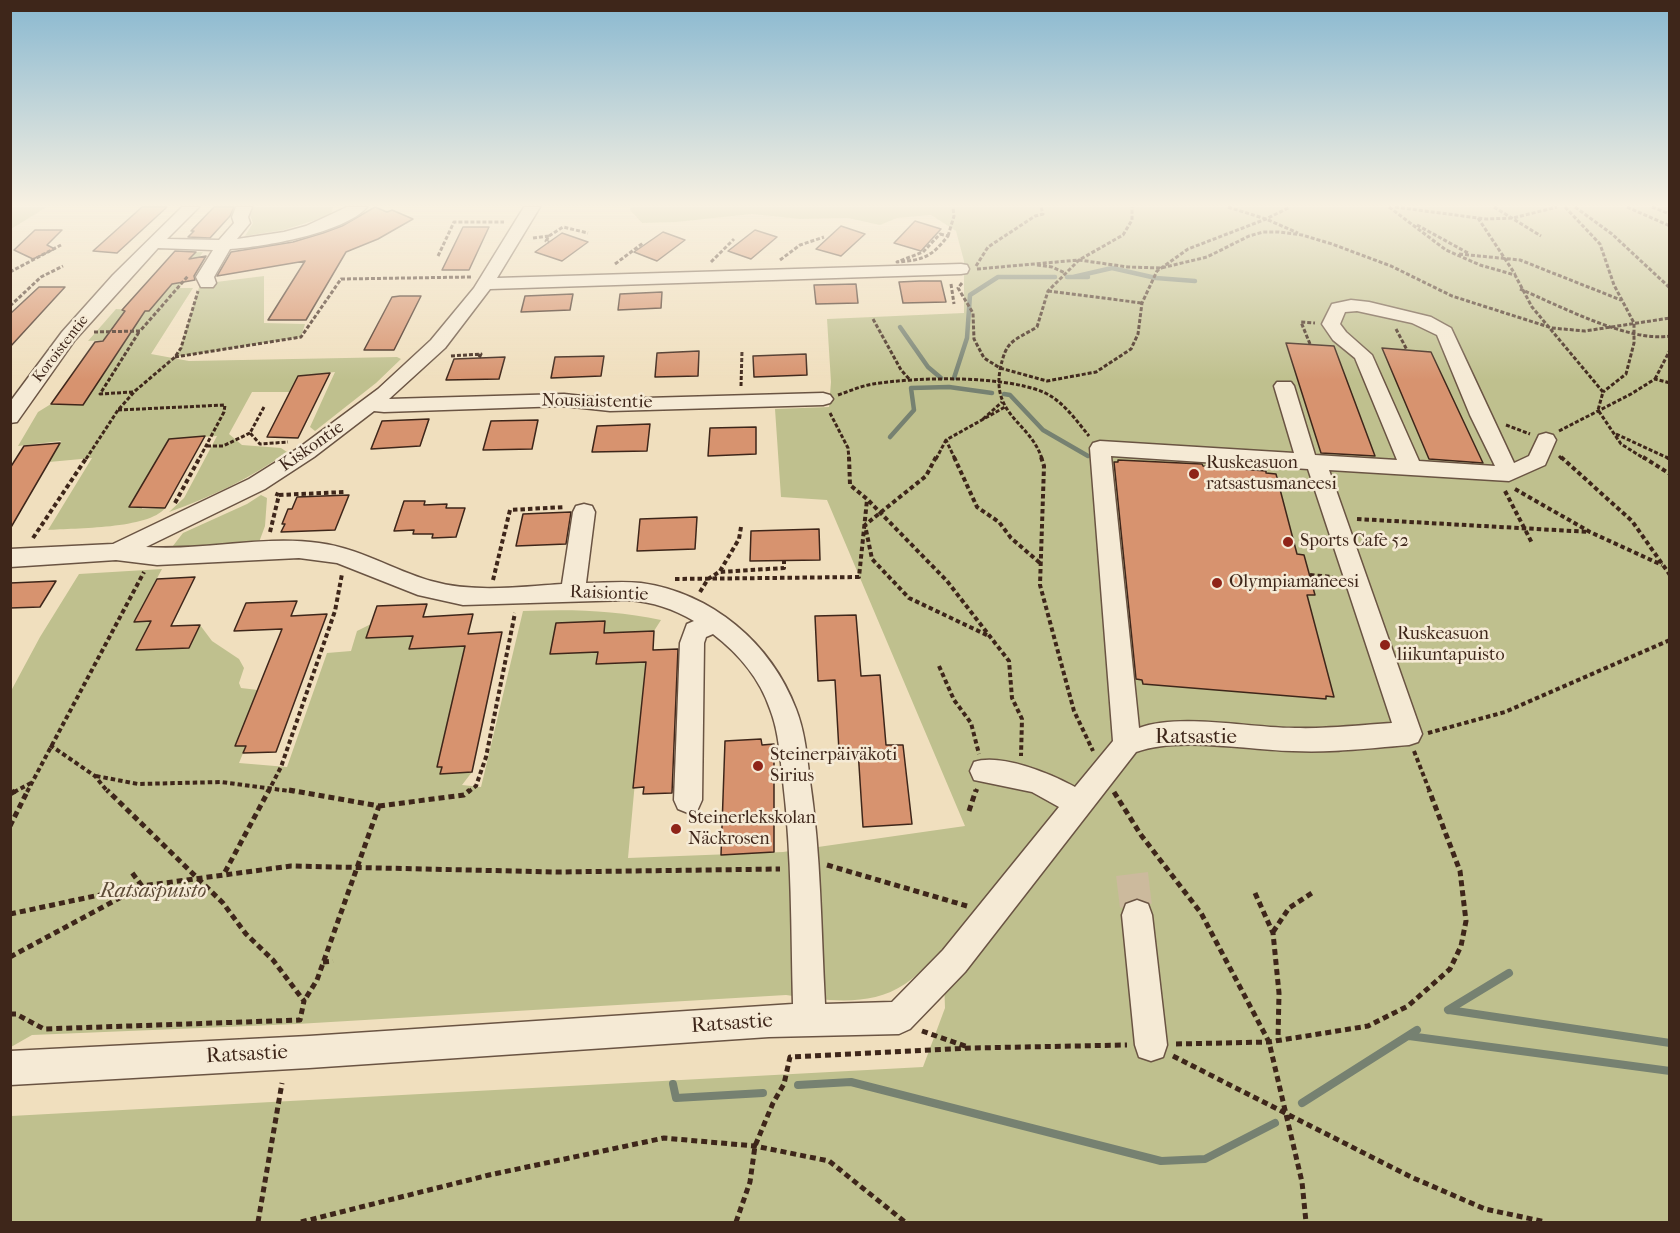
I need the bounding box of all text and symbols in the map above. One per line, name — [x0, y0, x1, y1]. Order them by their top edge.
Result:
street label: Koroistentie — [29, 312, 93, 386]
street label: Nousiaistentie — [541, 390, 653, 414]
street label: Kiskontie — [276, 417, 348, 477]
place label: Ruskeasuon ratsastusmaneesi — [1206, 453, 1337, 496]
marker: Ruskeasuon ratsastusmaneesi — [1187, 467, 1201, 481]
place label: Sports Cafe 52 — [1300, 531, 1409, 553]
marker: Sports Cafe 52 — [1281, 535, 1295, 549]
place label: Olympiamaneesi — [1229, 572, 1359, 594]
marker: Olympiamaneesi — [1210, 576, 1224, 590]
street label: Raisiontie — [569, 582, 649, 606]
place label: Ruskeasuon liikuntapuisto — [1397, 624, 1505, 666]
marker: Ruskeasuon liikuntapuisto — [1378, 638, 1392, 652]
street label: Ratsastie — [1155, 725, 1237, 751]
place label: Steinerpäiväkoti Sirius — [770, 745, 897, 788]
marker: Steinerpäiväkoti Sirius — [751, 759, 765, 773]
place label: Steinerlekskolan Näckrosen — [688, 808, 816, 850]
marker: Steinerlekskolan Näckrosen — [669, 822, 683, 836]
park label: Ratsaspuisto — [100, 879, 206, 905]
street label: Ratsastie — [690, 1009, 774, 1039]
street label: Ratsastie — [205, 1040, 289, 1070]

